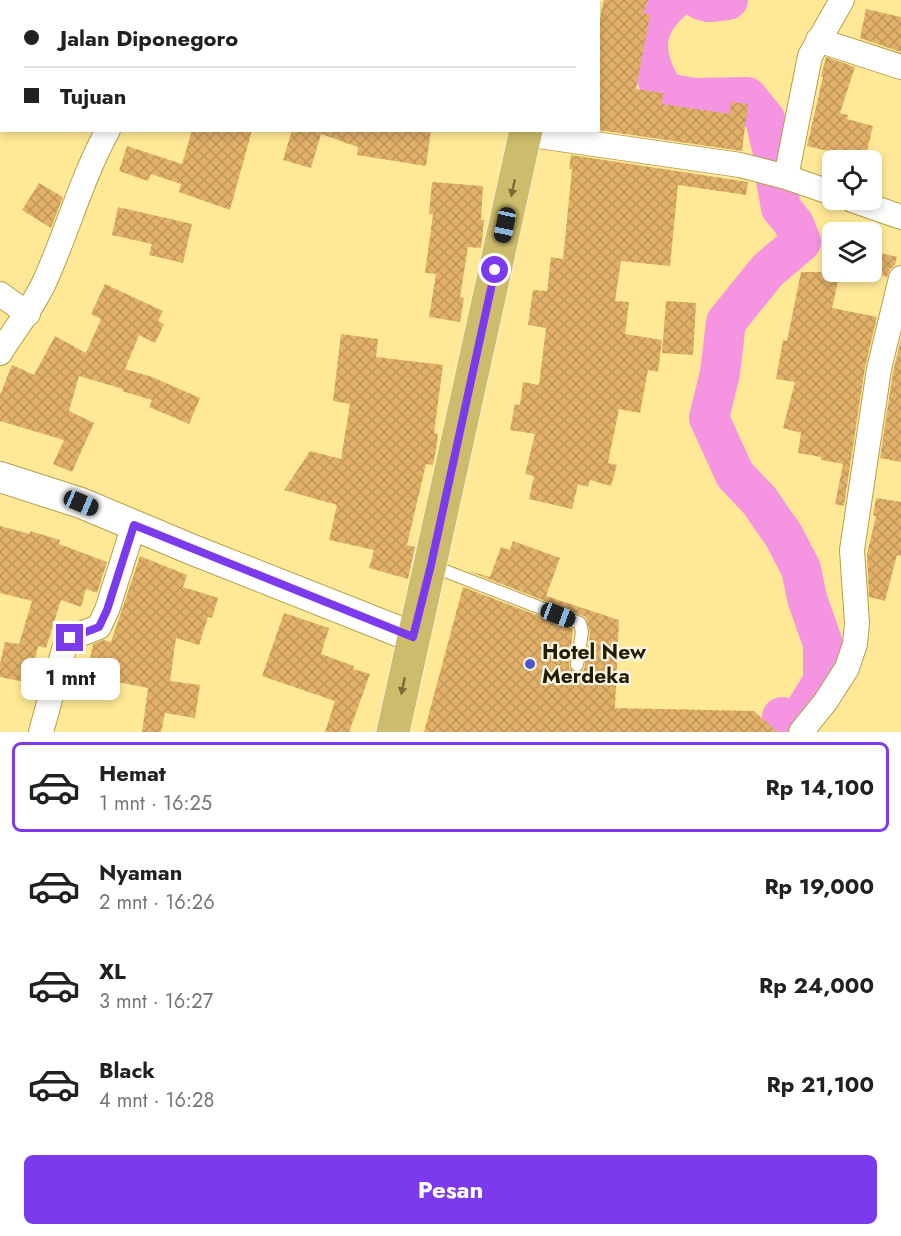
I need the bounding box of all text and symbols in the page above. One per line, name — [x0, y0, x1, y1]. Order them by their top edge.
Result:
text: Jalan Diponegoro — [60, 22, 238, 54]
text: Tujuan — [60, 80, 126, 112]
map controls — [822, 150, 882, 282]
button: locate — [822, 150, 882, 210]
one-way arrow — [508, 178, 518, 197]
car — [492, 206, 518, 244]
button: layers — [822, 222, 882, 282]
route start — [481, 256, 508, 283]
car — [61, 488, 101, 518]
car — [538, 600, 578, 630]
route end — [56, 624, 83, 651]
place label: Hotel New Merdeka — [542, 637, 647, 691]
marker: Hotel New Merdeka — [523, 657, 537, 671]
callout: 1 mnt — [20, 659, 119, 701]
text: 1 mnt — [45, 664, 96, 693]
one-way arrow — [398, 676, 407, 695]
text: Hemat — [99, 757, 166, 789]
icon: car — [27, 760, 81, 814]
text: Rp 14,100 — [766, 771, 874, 803]
text: 1 mnt · 16:25 — [99, 789, 212, 818]
text: Nyaman — [99, 856, 182, 888]
icon: car — [27, 859, 81, 913]
text: Rp 19,000 — [764, 870, 874, 902]
text: 2 mnt · 16:26 — [99, 888, 215, 917]
text: XL — [99, 955, 126, 987]
icon: car — [27, 958, 81, 1012]
text: Rp 24,000 — [759, 969, 874, 1001]
text: 3 mnt · 16:27 — [99, 987, 213, 1016]
text: Black — [99, 1054, 155, 1086]
icon: car — [27, 1057, 81, 1111]
text: Rp 21,100 — [767, 1068, 874, 1100]
text: 4 mnt · 16:28 — [99, 1086, 214, 1115]
button: Pesan — [24, 1155, 877, 1224]

